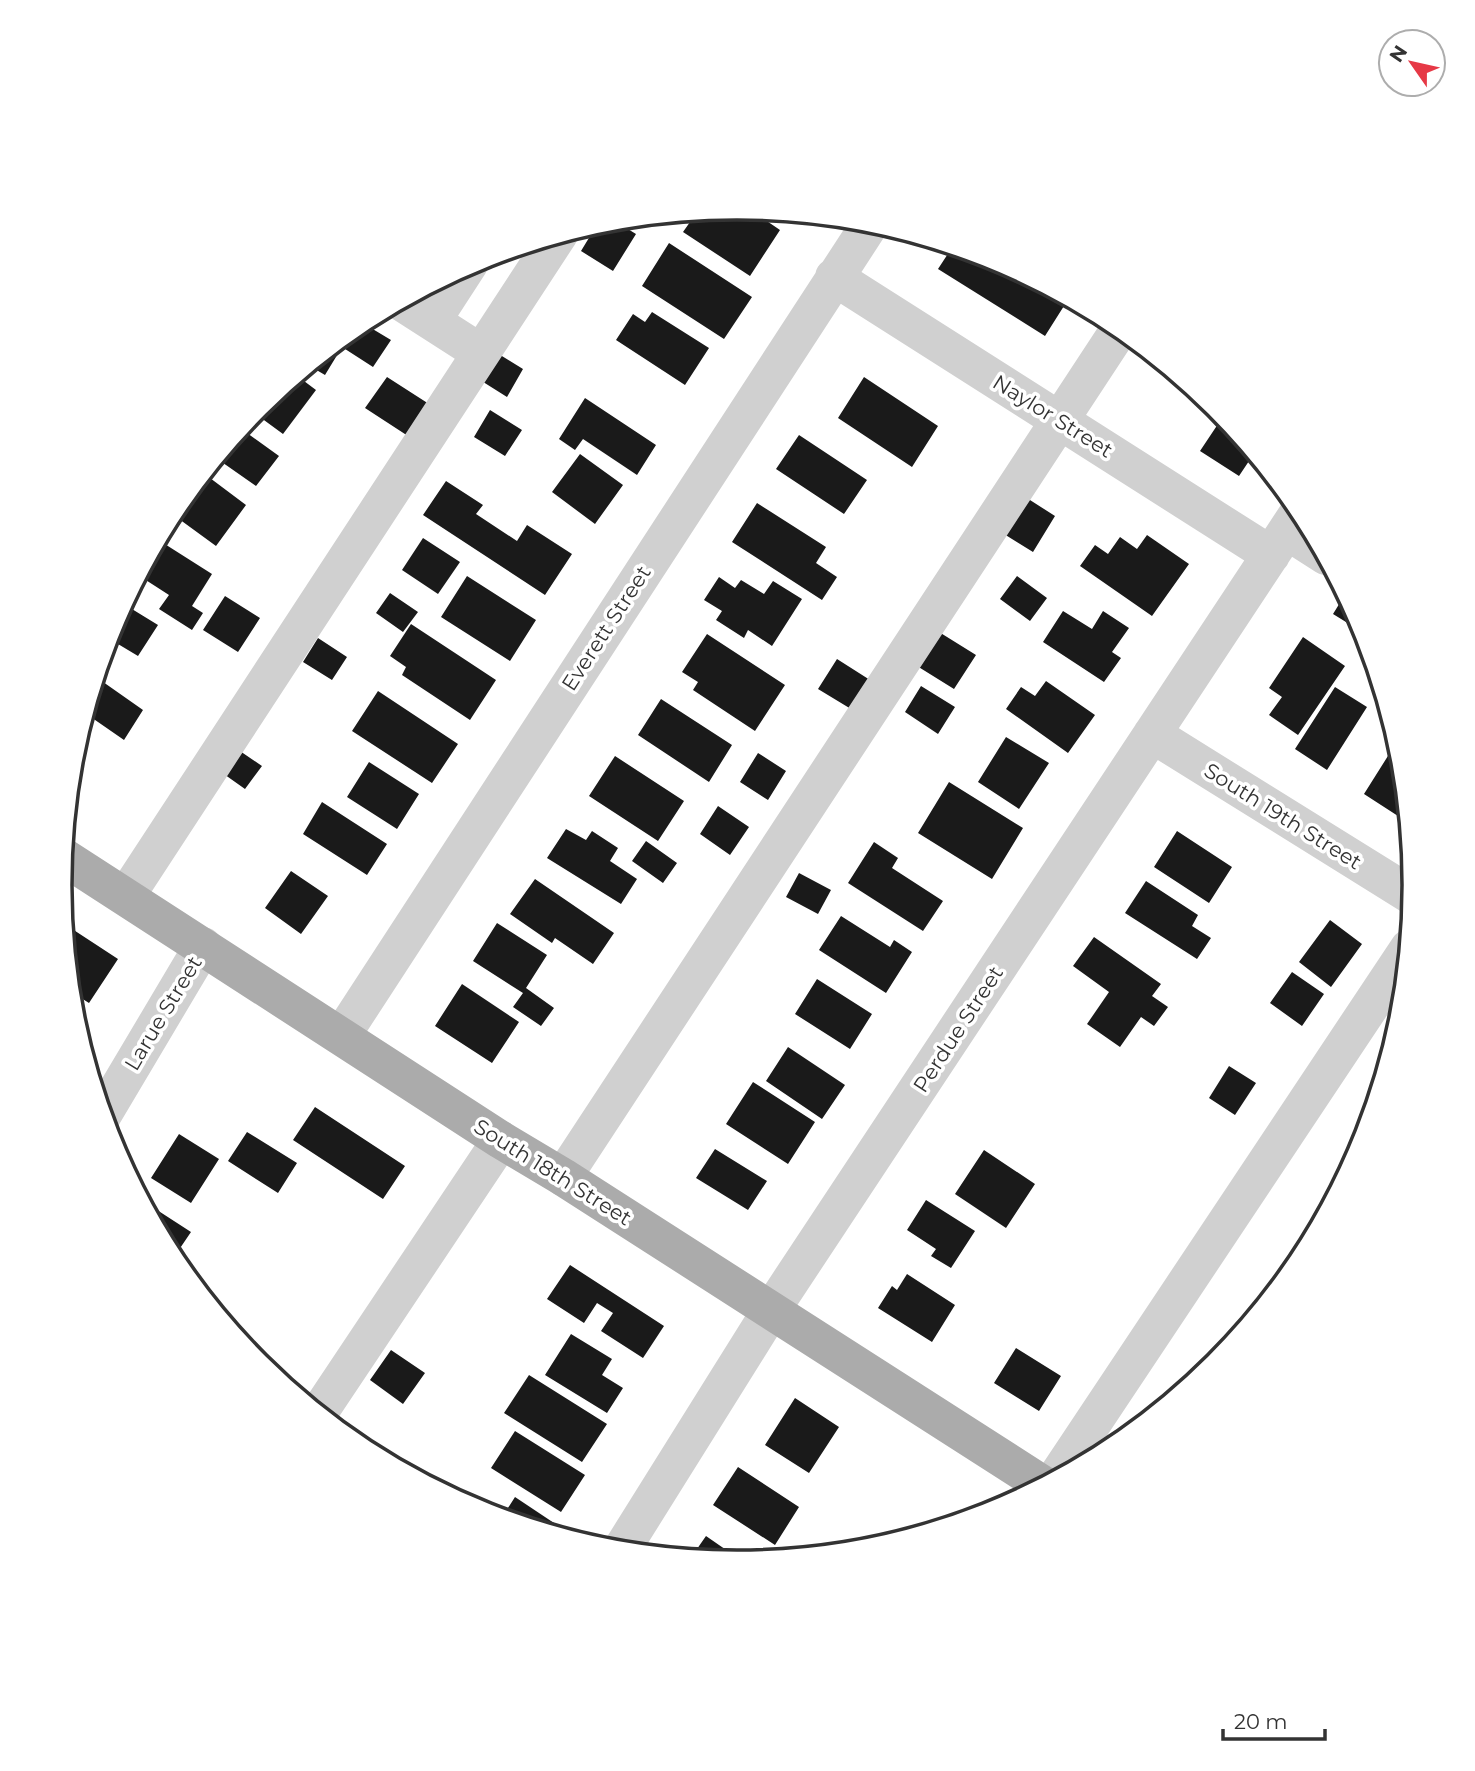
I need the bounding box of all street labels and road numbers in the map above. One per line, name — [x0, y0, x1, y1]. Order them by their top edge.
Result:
street label: Naylor Street — [988, 369, 1118, 463]
street label: Everett Street — [556, 561, 656, 695]
street label: South 19th Street — [1200, 758, 1366, 874]
street label: Larue Street — [119, 951, 207, 1075]
street label: Perdue Street — [908, 961, 1008, 1097]
street label: South 18th Street — [470, 1113, 636, 1231]

